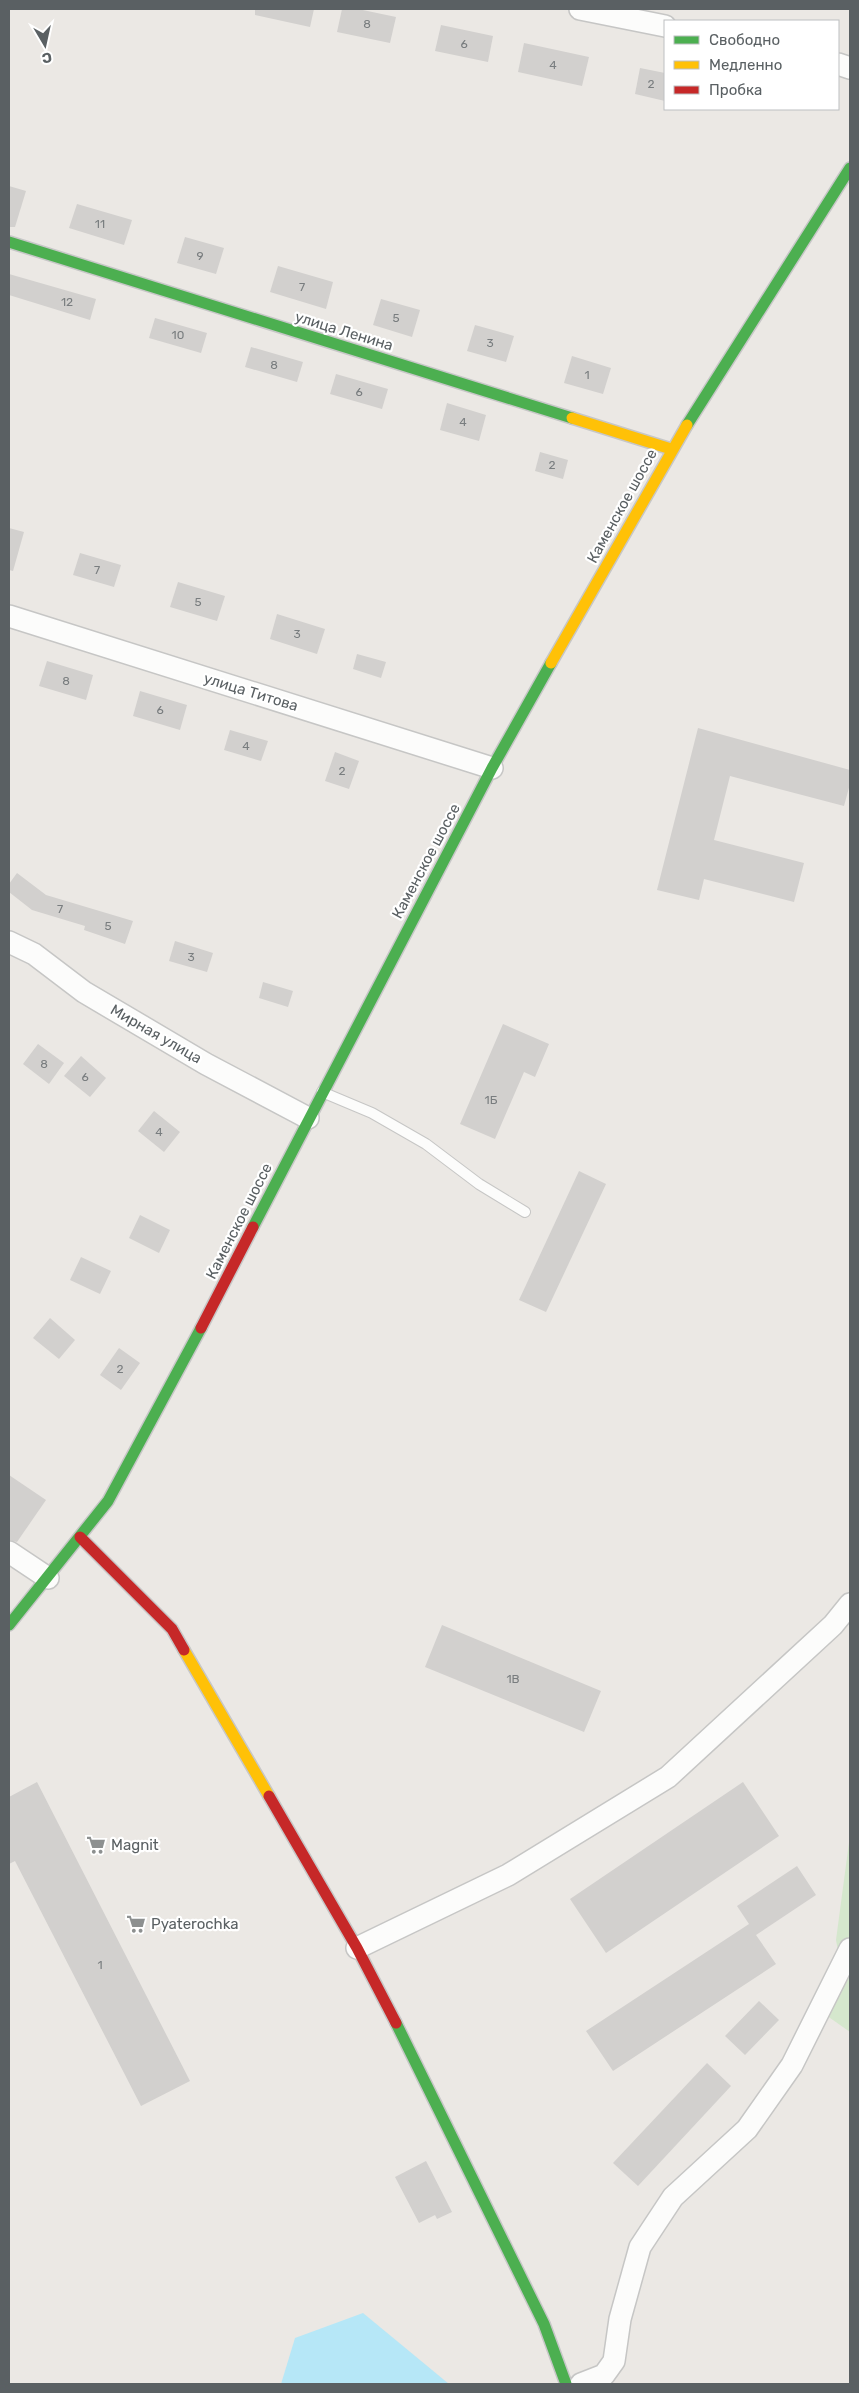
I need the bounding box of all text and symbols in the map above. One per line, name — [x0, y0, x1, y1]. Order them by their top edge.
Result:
house number: 8 — [363, 17, 371, 31]
north arrow — [20, 20, 70, 70]
legend — [664, 20, 839, 110]
text: Свободно — [709, 31, 780, 49]
house number: 6 — [460, 37, 468, 51]
text: С — [41, 48, 53, 67]
text: Медленно — [709, 56, 782, 74]
house number: 4 — [549, 58, 557, 72]
house number: 2 — [647, 77, 655, 91]
text: Пробка — [709, 81, 762, 99]
house number: 11 — [95, 217, 105, 231]
house number: 9 — [196, 249, 204, 263]
house number: 7 — [299, 280, 305, 294]
house number: 12 — [61, 295, 73, 309]
street label: улица Ленина — [293, 308, 395, 354]
house number: 5 — [392, 311, 400, 325]
house number: 10 — [172, 328, 184, 342]
house number: 3 — [486, 336, 494, 350]
house number: 8 — [270, 358, 278, 372]
house number: 1 — [584, 368, 590, 382]
house number: 6 — [355, 385, 363, 399]
house number: 4 — [459, 415, 467, 429]
street label: Каменское шоссе — [583, 446, 661, 566]
house number: 2 — [548, 458, 556, 472]
house number: 7 — [94, 563, 100, 577]
house number: 5 — [194, 595, 202, 609]
house number: 3 — [293, 627, 301, 641]
street label: улица Титова — [202, 669, 300, 715]
house number: 8 — [62, 674, 70, 688]
house number: 6 — [156, 703, 164, 717]
house number: 4 — [242, 739, 250, 753]
house number: 2 — [338, 764, 346, 778]
street label: Каменское шоссе — [388, 800, 464, 922]
house number: 7 — [57, 902, 63, 916]
house number: 5 — [104, 919, 112, 933]
house number: 3 — [187, 950, 195, 964]
street label: Мирная улица — [107, 1001, 205, 1067]
house number: 8 — [40, 1057, 48, 1071]
house number: 6 — [81, 1070, 89, 1084]
house number: 1Б — [485, 1093, 498, 1107]
house number: 4 — [155, 1125, 163, 1139]
street label: Каменское шоссе — [202, 1160, 276, 1282]
house number: 2 — [116, 1362, 124, 1376]
house number: 1В — [506, 1672, 520, 1686]
supermarket icon: Magnit — [85, 1834, 107, 1856]
place label: Magnit — [111, 1836, 159, 1854]
supermarket icon: Pyaterochka — [125, 1913, 147, 1935]
place label: Pyaterochka — [151, 1915, 239, 1933]
house number: 1 — [97, 1958, 103, 1972]

